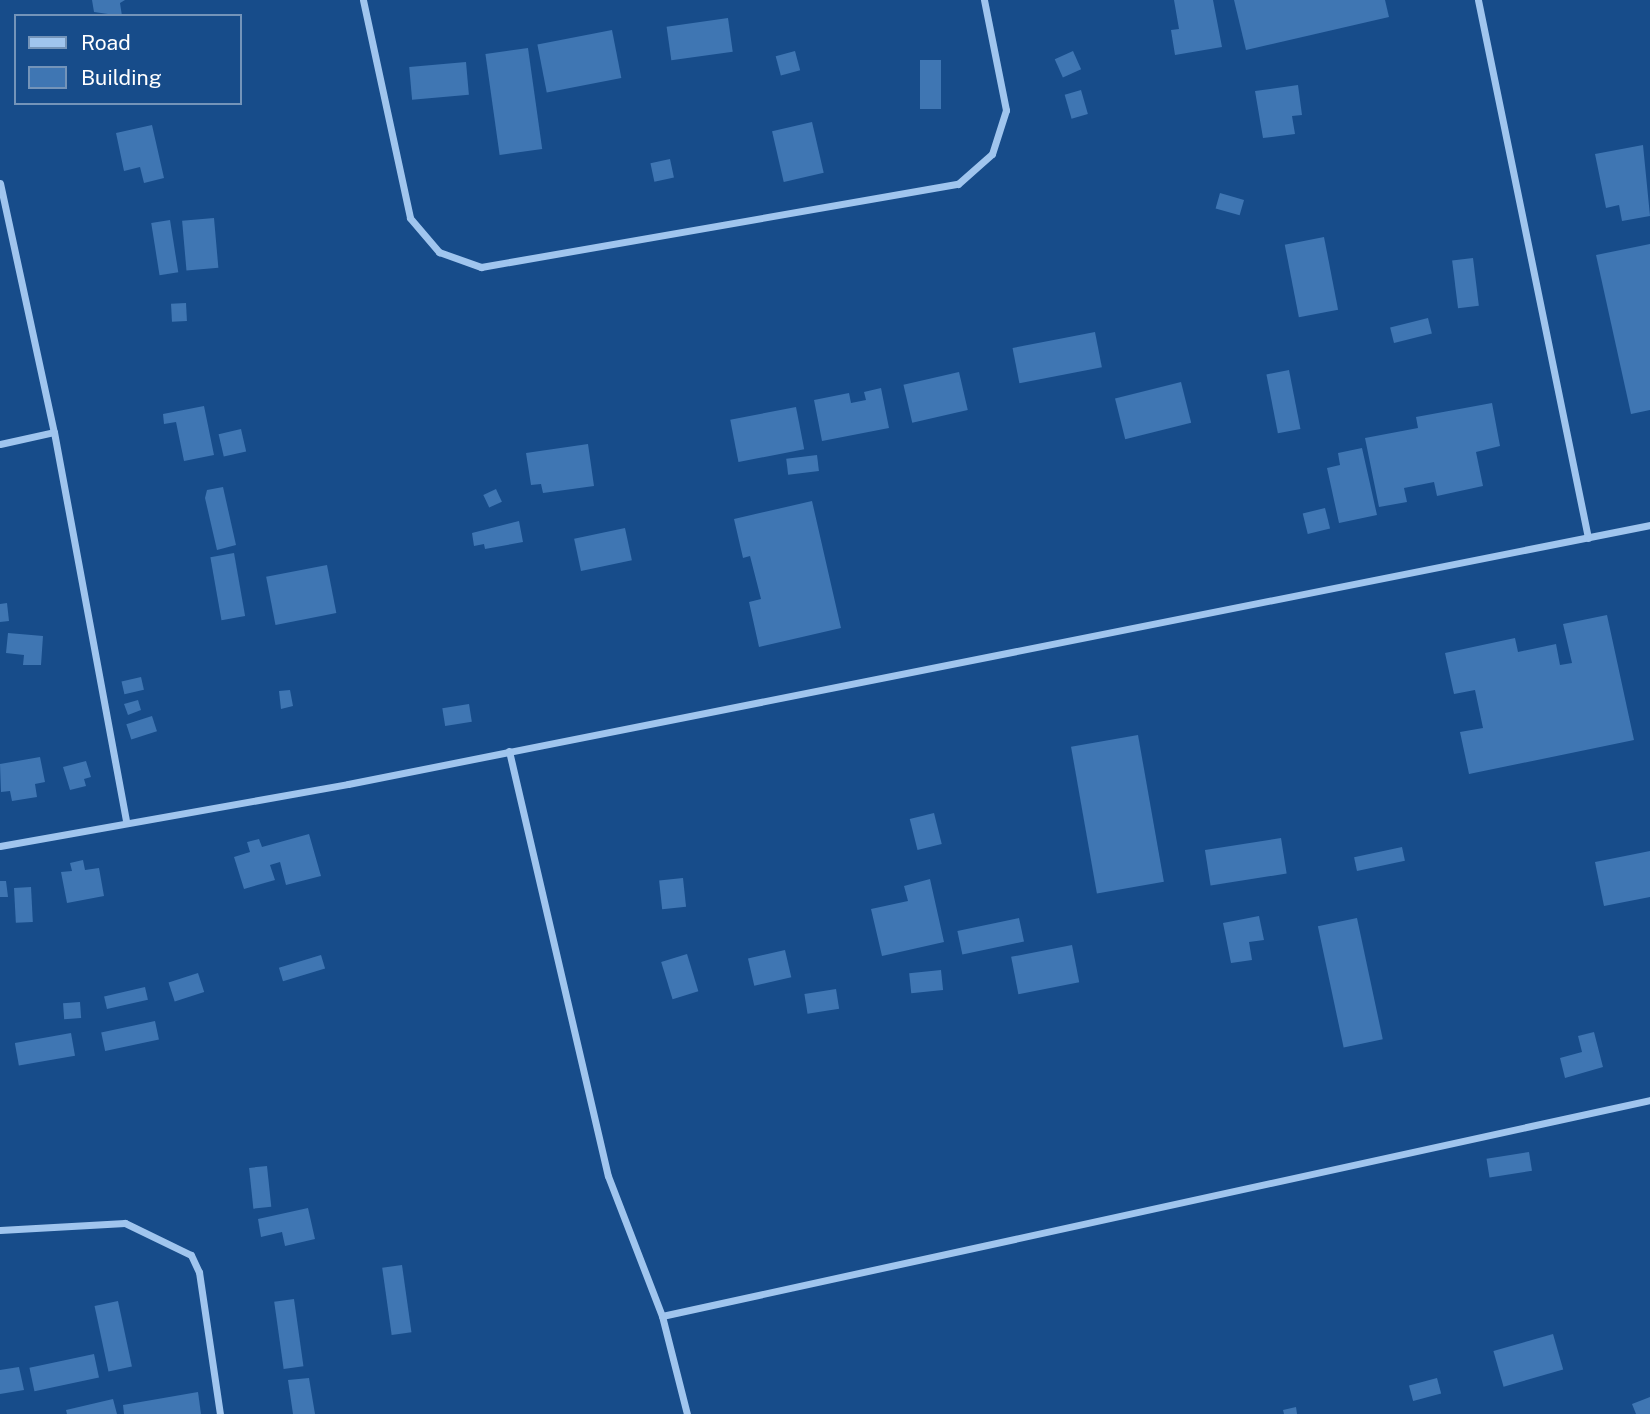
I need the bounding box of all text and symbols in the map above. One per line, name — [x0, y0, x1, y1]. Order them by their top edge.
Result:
legend — [14, 14, 242, 105]
text: Road — [81, 30, 131, 55]
text: Building — [81, 65, 162, 90]

